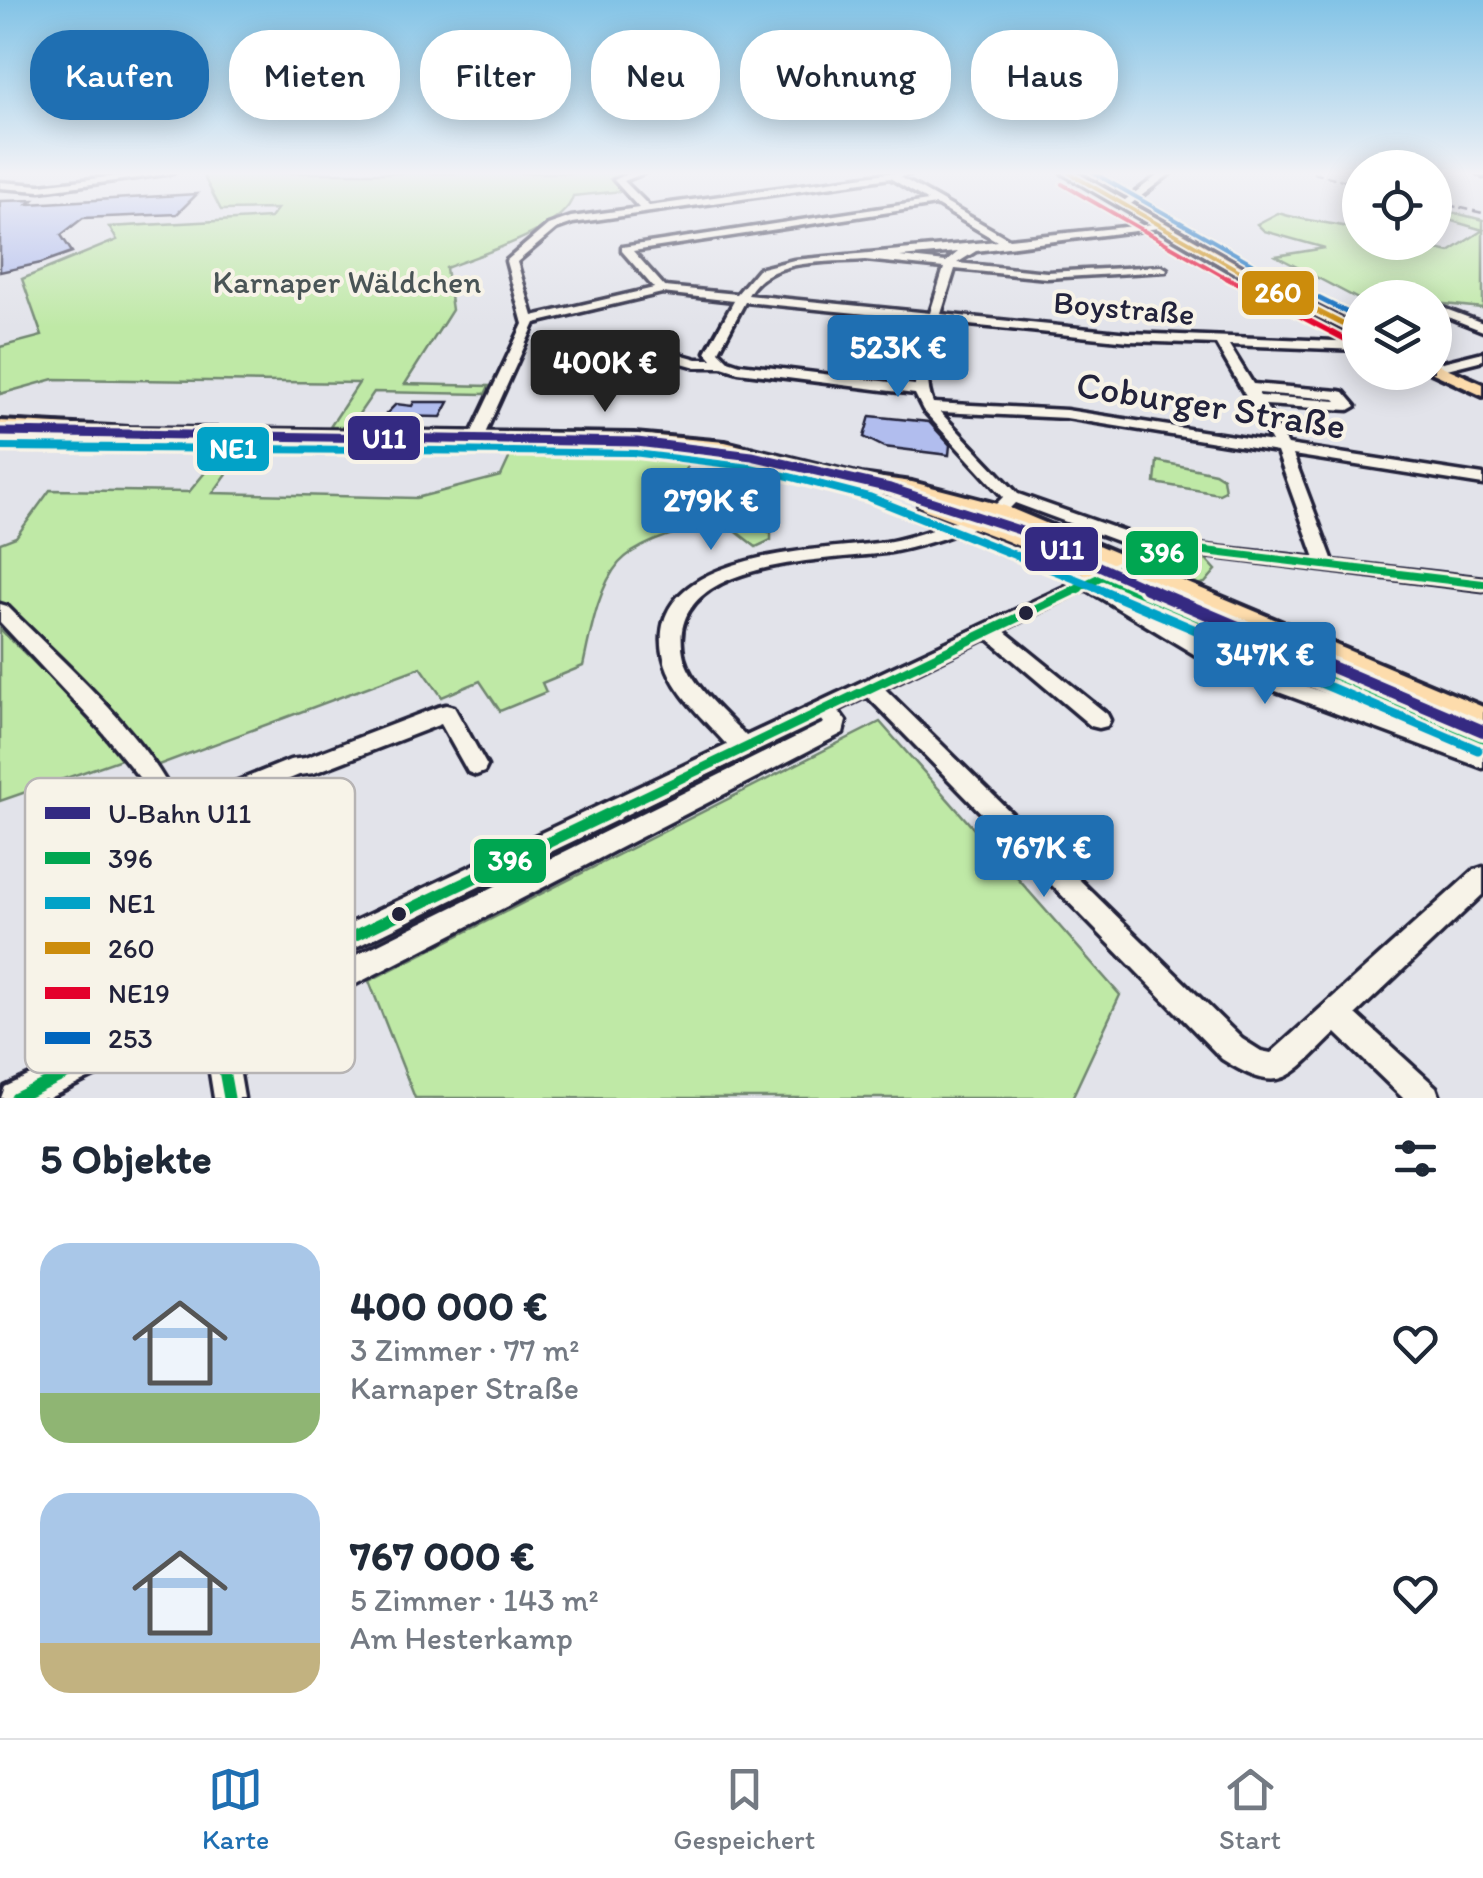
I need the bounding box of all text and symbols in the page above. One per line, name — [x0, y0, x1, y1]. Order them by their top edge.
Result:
chip: Kaufen — [30, 30, 209, 120]
chip: Mieten — [229, 30, 400, 120]
chip: Filter — [420, 30, 571, 120]
chip: Neu — [591, 30, 720, 120]
chip: Wohnung — [740, 30, 951, 120]
chip: Haus — [971, 30, 1118, 120]
map controls — [1342, 150, 1452, 390]
button: locate — [1342, 150, 1452, 260]
park label: Karnaper Wäldchen — [213, 263, 482, 301]
line badge: 260 — [1240, 269, 1316, 317]
text: 260 — [1255, 275, 1301, 309]
button: layers — [1342, 280, 1452, 390]
street label: Boystraße — [1052, 283, 1196, 333]
pin: 523K € — [817, 315, 979, 400]
text: 523K € — [850, 328, 947, 366]
pin: 400K € — [524, 330, 686, 415]
text: 400K € — [553, 343, 657, 381]
street label: Coburger Straße — [1073, 361, 1349, 449]
line badge: U11 — [346, 414, 422, 462]
text: U11 — [362, 421, 406, 455]
line badge: NE1 — [195, 425, 271, 473]
text: NE1 — [209, 431, 257, 465]
pin: 279K € — [630, 468, 792, 553]
text: 279K € — [663, 481, 759, 519]
line badge: U11 — [1023, 525, 1100, 573]
line badge: 396 — [1124, 529, 1200, 577]
text: U11 — [1040, 532, 1084, 566]
text: 396 — [1140, 535, 1185, 569]
unlabelled marker — [1016, 603, 1036, 623]
pin: 347K € — [1184, 622, 1346, 707]
text: 347K € — [1216, 635, 1314, 673]
legend — [25, 778, 355, 1073]
text: U-Bahn U11 — [108, 796, 251, 830]
pin: 767K € — [963, 815, 1125, 900]
text: 767K € — [997, 828, 1091, 866]
line badge: 396 — [472, 837, 548, 885]
text: 396 — [108, 841, 153, 875]
text: 396 — [488, 843, 533, 877]
text: NE1 — [108, 886, 155, 920]
unlabelled marker — [389, 904, 409, 924]
text: 260 — [108, 931, 155, 965]
text: NE19 — [108, 976, 170, 1010]
text: 253 — [108, 1021, 153, 1055]
icon: filters — [1388, 1131, 1443, 1186]
text: 5 Objekte — [40, 1133, 212, 1184]
text: 400 000 € — [350, 1280, 547, 1331]
icon: home — [120, 1283, 240, 1403]
icon: heart — [1388, 1316, 1443, 1371]
text: 3 Zimmer · 77 m² — [350, 1331, 580, 1369]
text: Karnaper Straße — [350, 1369, 579, 1407]
text: 767 000 € — [350, 1530, 534, 1581]
icon: home — [120, 1533, 240, 1653]
icon: heart — [1388, 1566, 1443, 1621]
text: 5 Zimmer · 143 m² — [350, 1581, 599, 1619]
text: Am Hesterkamp — [350, 1619, 573, 1657]
tab: Karte — [202, 1762, 269, 1856]
tab: Gespeichert — [673, 1762, 815, 1856]
tab: Start — [1219, 1762, 1281, 1856]

